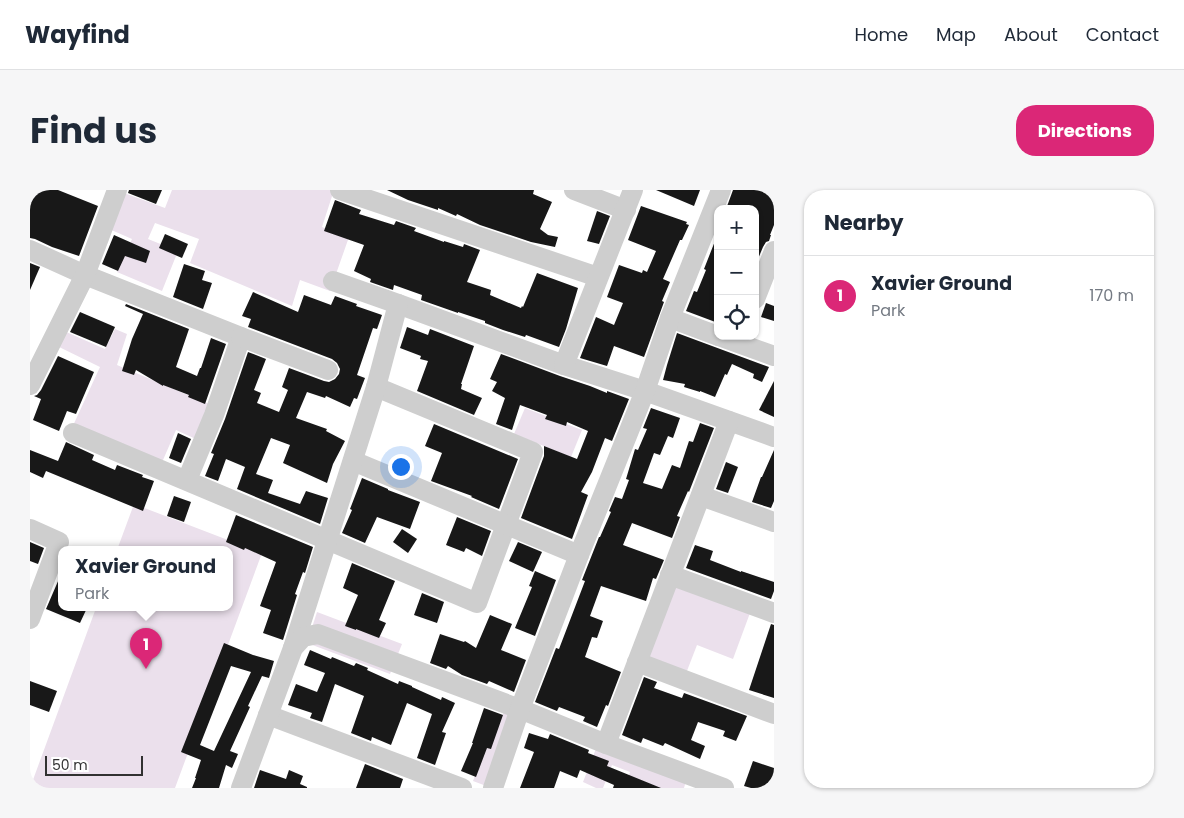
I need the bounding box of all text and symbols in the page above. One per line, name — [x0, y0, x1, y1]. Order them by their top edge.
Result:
text: Wayfind — [25, 18, 130, 51]
text: Home — [854, 22, 908, 47]
text: Map — [936, 22, 976, 47]
text: About — [1004, 22, 1058, 47]
text: Contact — [1086, 22, 1159, 47]
button: Directions — [1016, 105, 1154, 156]
text: Find us — [30, 106, 157, 155]
map controls — [714, 205, 759, 340]
button: + — [714, 205, 759, 250]
text: Nearby — [824, 208, 904, 237]
button: − — [714, 250, 759, 295]
text: Xavier Ground — [871, 270, 1012, 297]
text: 1 — [837, 284, 843, 307]
text: 170 m — [1089, 284, 1134, 307]
button: locate — [714, 295, 759, 340]
text: Park — [871, 299, 905, 322]
your location — [388, 454, 414, 480]
popup — [58, 546, 233, 611]
text: Xavier Ground — [75, 553, 216, 580]
text: Park — [75, 582, 109, 605]
pin: 1 — [130, 628, 162, 669]
scale bar — [45, 753, 142, 776]
text: 50 m — [52, 755, 88, 775]

